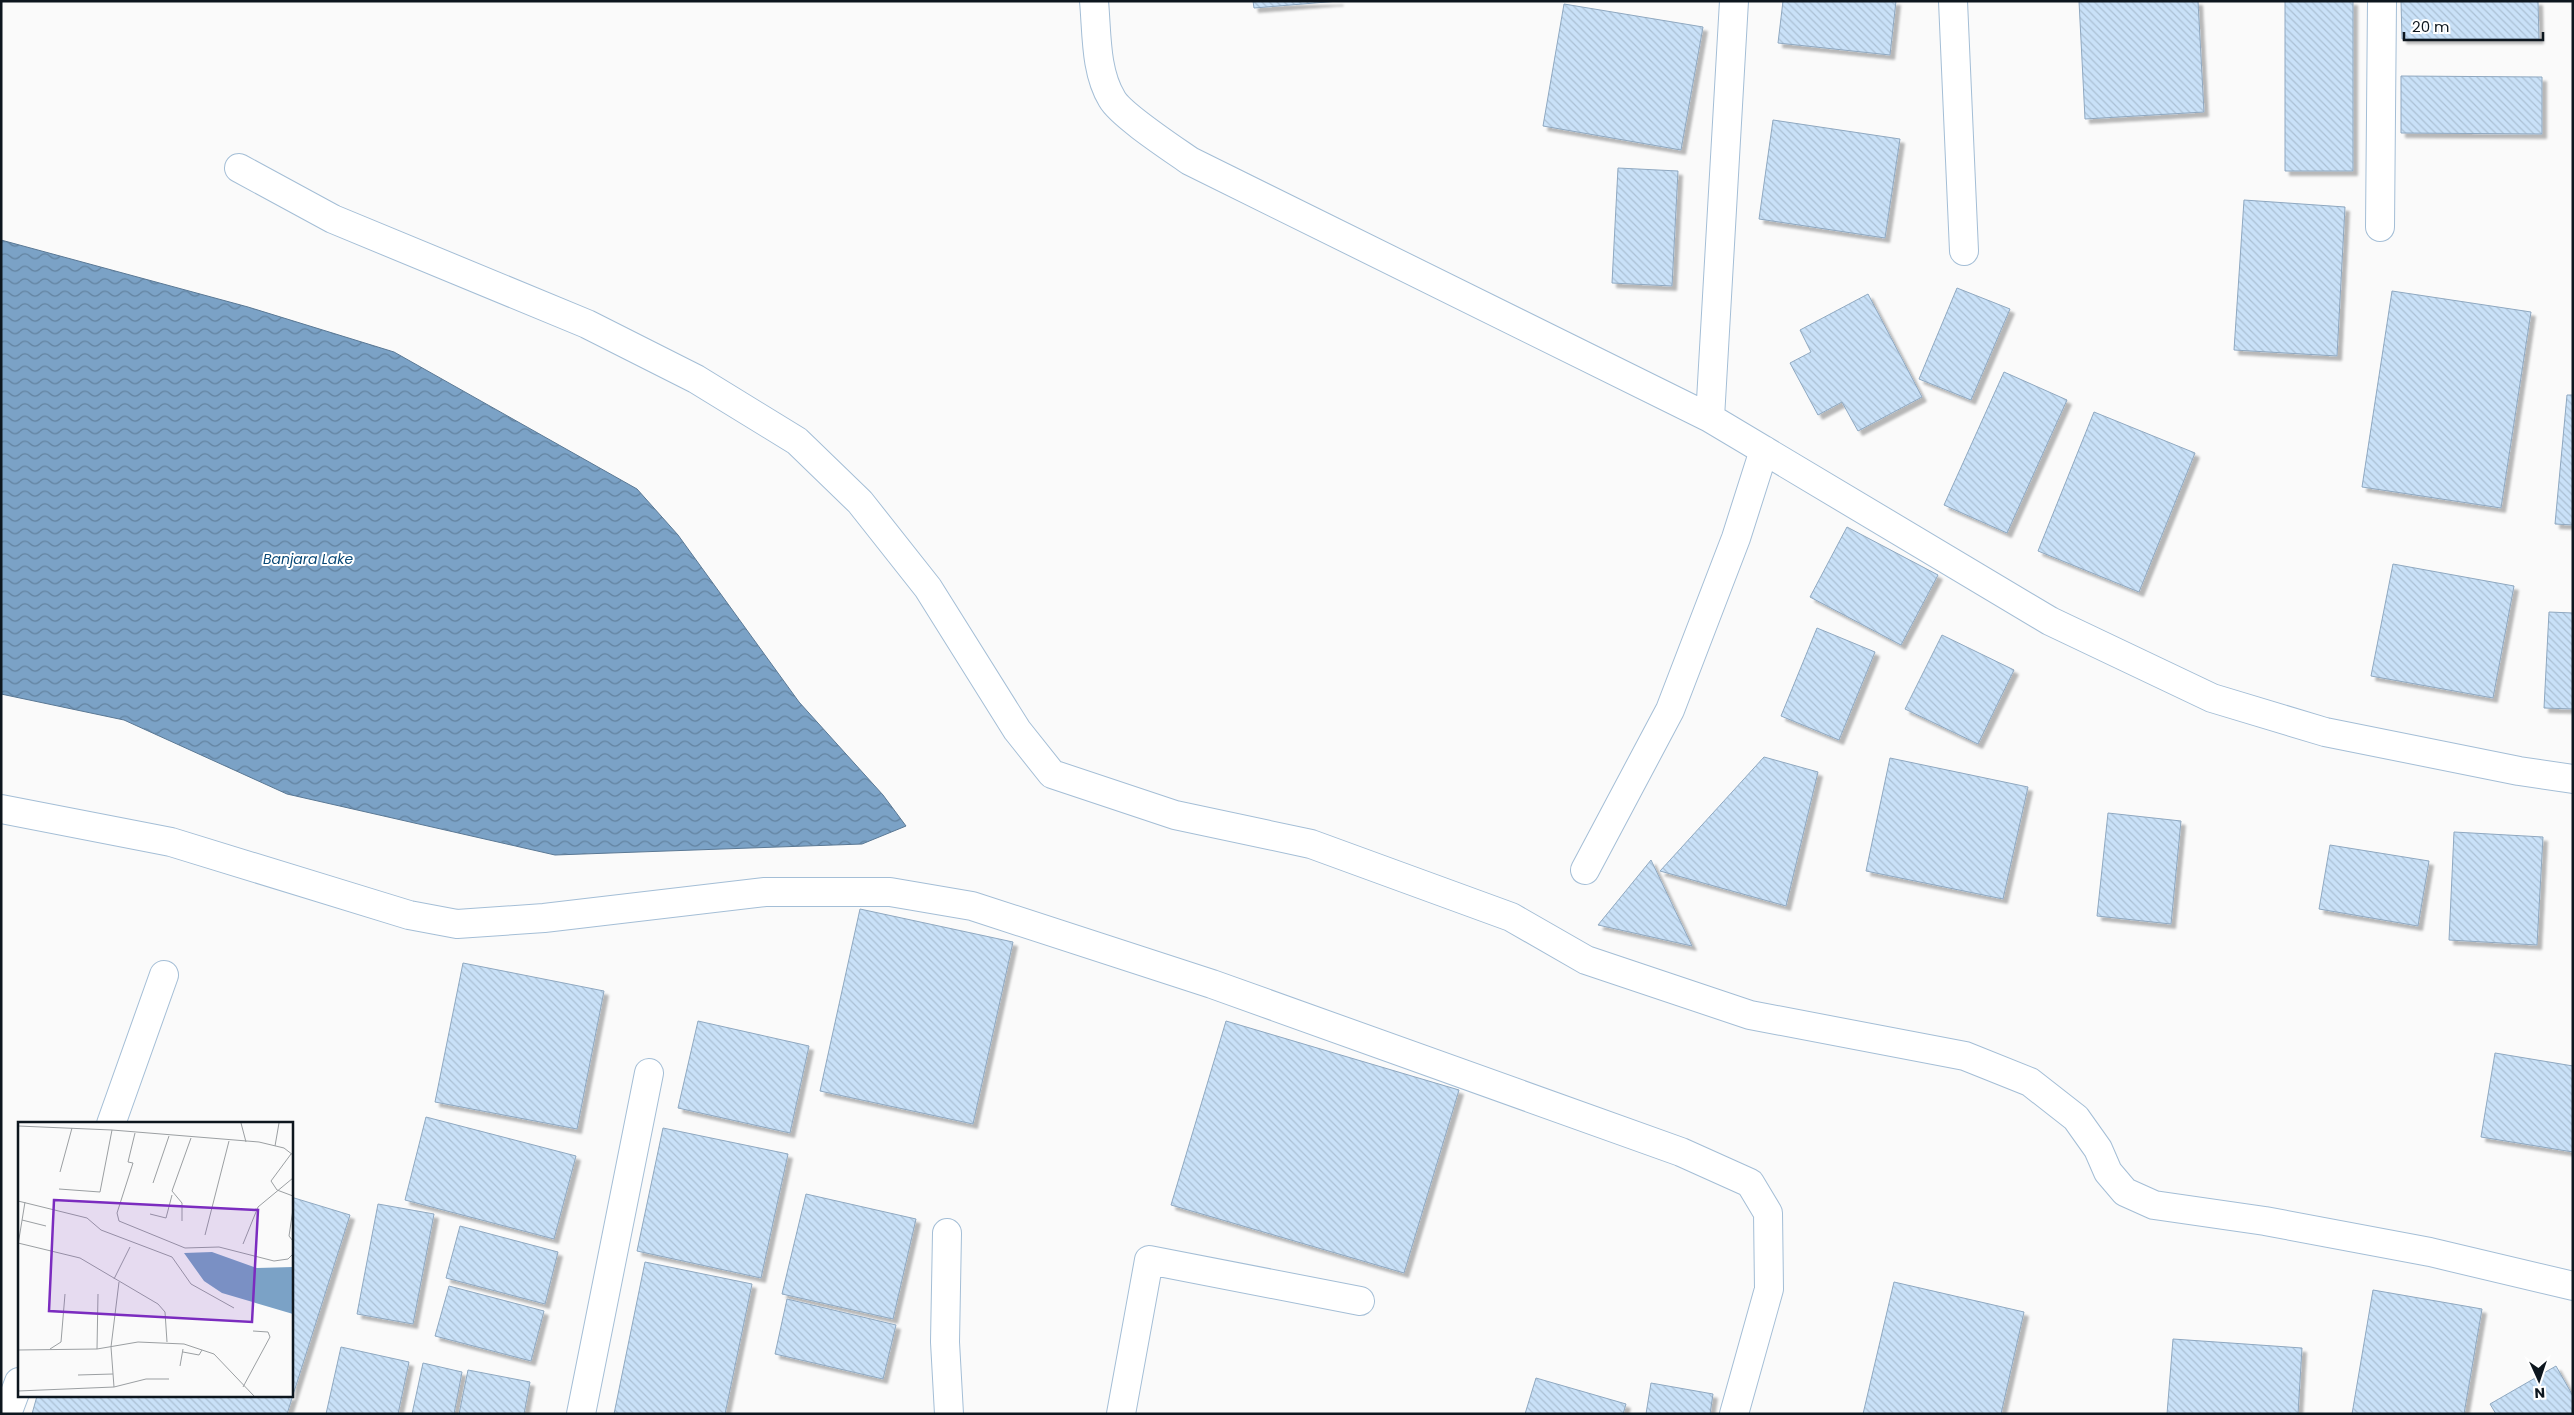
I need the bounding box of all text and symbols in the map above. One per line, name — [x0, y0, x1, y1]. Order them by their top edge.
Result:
scale bar — [2404, 10, 2543, 42]
text: 20 m — [2412, 16, 2450, 37]
water label: Banjara Lake — [263, 549, 353, 569]
inset map — [18, 1122, 292, 1398]
north arrow — [2514, 1355, 2564, 1405]
text: N — [2534, 1383, 2545, 1403]

